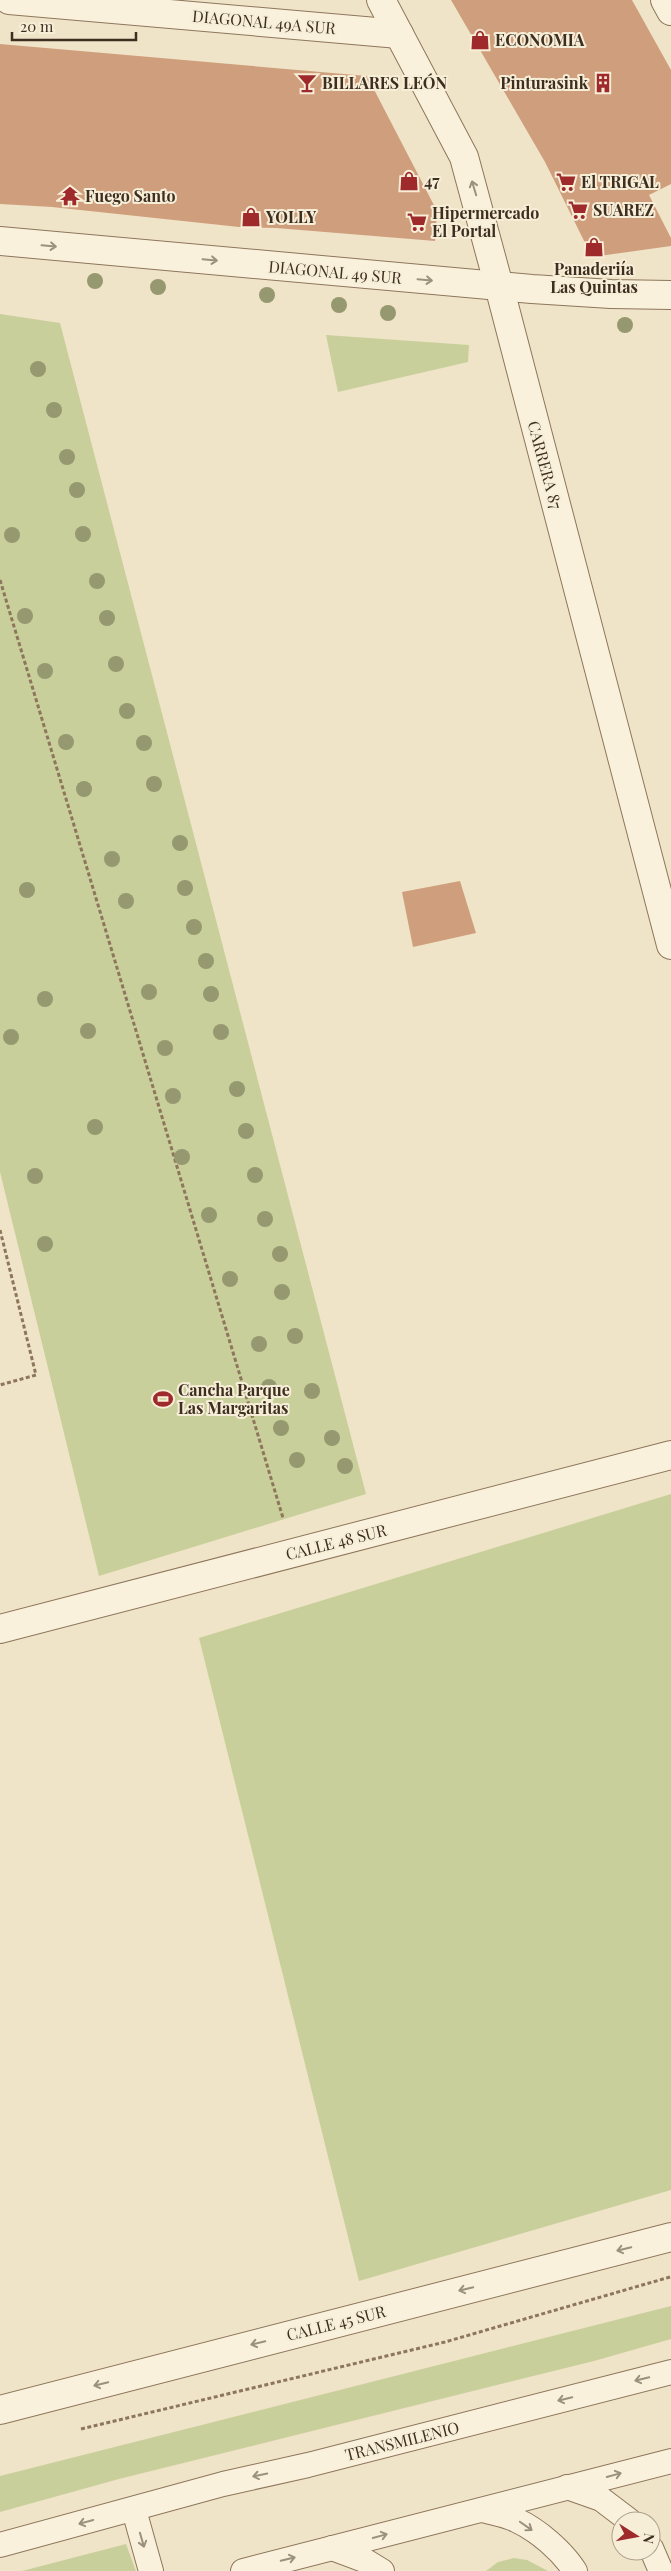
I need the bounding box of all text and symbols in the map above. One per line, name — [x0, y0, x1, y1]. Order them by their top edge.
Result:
street label: DIAGONAL 49A SUR — [192, 5, 337, 38]
scale bar — [12, 10, 136, 42]
text: 20 m — [20, 16, 54, 36]
shop icon: ECONOMIA — [469, 29, 491, 51]
place label: ECONOMIA — [495, 29, 585, 50]
bar icon: BILLARES LEÓN — [296, 72, 318, 94]
place label: BILLARES LEÓN — [322, 72, 447, 93]
place label: Pinturasink — [500, 72, 589, 93]
building icon: Pinturasink — [592, 72, 614, 94]
shop icon: 47 — [398, 170, 420, 192]
place label: 47 — [424, 170, 440, 191]
supermarket icon: El TRIGAL — [555, 171, 577, 193]
place label: El TRIGAL — [581, 171, 659, 192]
one-way arrow — [469, 181, 478, 196]
temple icon: Fuego Santo — [59, 185, 81, 207]
place label: Fuego Santo — [85, 185, 176, 206]
supermarket icon: SUAREZ — [567, 199, 589, 221]
place label: SUAREZ — [593, 199, 654, 220]
place label: Hipermercado El Portal — [432, 202, 539, 241]
shop icon: YOLLY — [240, 206, 262, 228]
place label: YOLLY — [265, 206, 316, 227]
supermarket icon: Hipermercado El Portal — [406, 211, 428, 233]
shop icon: Panaderiía Las Quintas — [583, 236, 605, 258]
one-way arrow — [40, 241, 56, 251]
street label: DIAGONAL 49 SUR — [268, 255, 403, 288]
one-way arrow — [202, 256, 218, 265]
place label: Panaderiía Las Quintas — [550, 258, 638, 297]
one-way arrow — [416, 275, 432, 284]
street label: CARRERA 87 — [524, 418, 567, 512]
place label: Cancha Parque Las Margaritas — [178, 1379, 290, 1418]
sports icon: Cancha Parque Las Margaritas — [152, 1388, 174, 1410]
street label: CALLE 48 SUR — [283, 1519, 389, 1564]
one-way arrow — [616, 2245, 632, 2254]
one-way arrow — [459, 2285, 475, 2295]
street label: CALLE 45 SUR — [284, 2300, 388, 2345]
one-way arrow — [251, 2339, 267, 2348]
one-way arrow — [634, 2375, 650, 2384]
one-way arrow — [93, 2380, 109, 2389]
one-way arrow — [557, 2395, 573, 2404]
street label: TRANSMILENIO — [343, 2416, 461, 2465]
one-way arrow — [605, 2470, 621, 2479]
one-way arrow — [253, 2471, 269, 2481]
north arrow — [611, 2511, 661, 2561]
one-way arrow — [79, 2518, 95, 2528]
one-way arrow — [519, 2521, 533, 2531]
one-way arrow — [371, 2530, 387, 2540]
one-way arrow — [138, 2532, 147, 2548]
text: N — [639, 2532, 660, 2545]
one-way arrow — [280, 2554, 296, 2563]

